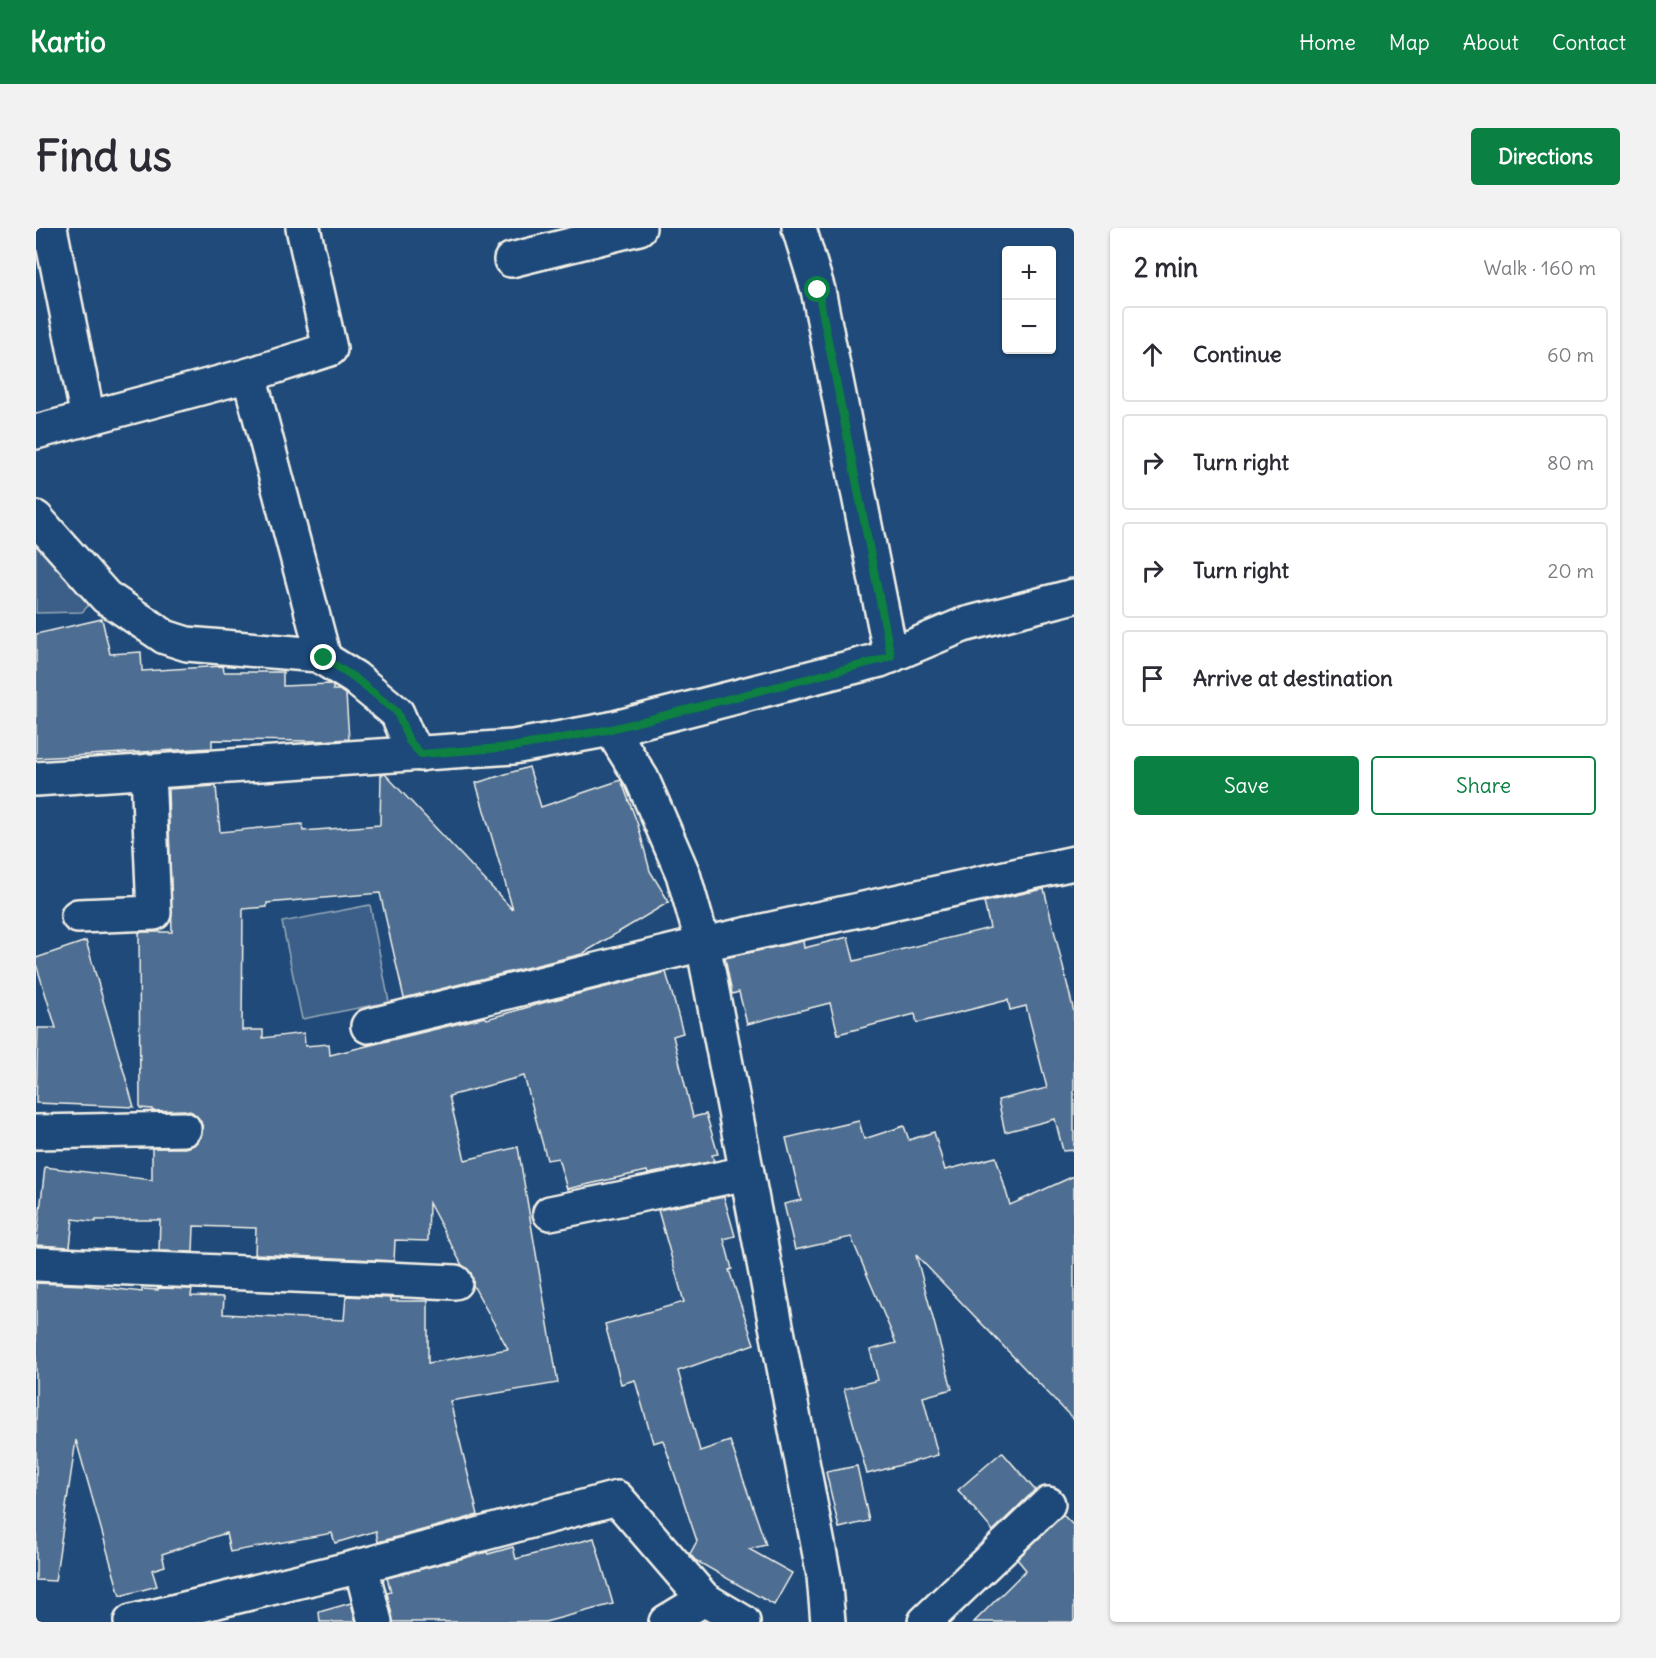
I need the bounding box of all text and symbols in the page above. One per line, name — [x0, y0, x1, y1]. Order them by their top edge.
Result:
text: Kartio — [30, 24, 106, 60]
text: Home — [1299, 29, 1356, 56]
text: Map — [1389, 29, 1430, 56]
text: About — [1463, 29, 1519, 56]
text: Contact — [1552, 29, 1626, 56]
button: Directions — [1471, 128, 1620, 185]
text: Find us — [36, 130, 172, 182]
map controls — [1002, 246, 1056, 354]
button: + — [1002, 246, 1056, 300]
text: 2 min — [1134, 251, 1198, 284]
text: Walk · 160 m — [1483, 255, 1596, 280]
route start — [804, 276, 830, 302]
button: − — [1002, 300, 1056, 354]
icon: ahead — [1136, 338, 1169, 371]
text: Continue — [1193, 340, 1282, 368]
text: 60 m — [1547, 342, 1594, 367]
icon: right — [1136, 446, 1169, 479]
text: Turn right — [1193, 448, 1289, 476]
text: 80 m — [1547, 450, 1594, 475]
icon: right — [1136, 554, 1169, 587]
text: Turn right — [1193, 556, 1289, 584]
text: 20 m — [1548, 558, 1594, 583]
route end — [310, 644, 336, 670]
icon: arrive — [1136, 662, 1169, 695]
text: Arrive at destination — [1193, 664, 1393, 692]
button: Save — [1134, 756, 1359, 815]
button: Share — [1371, 756, 1596, 815]

